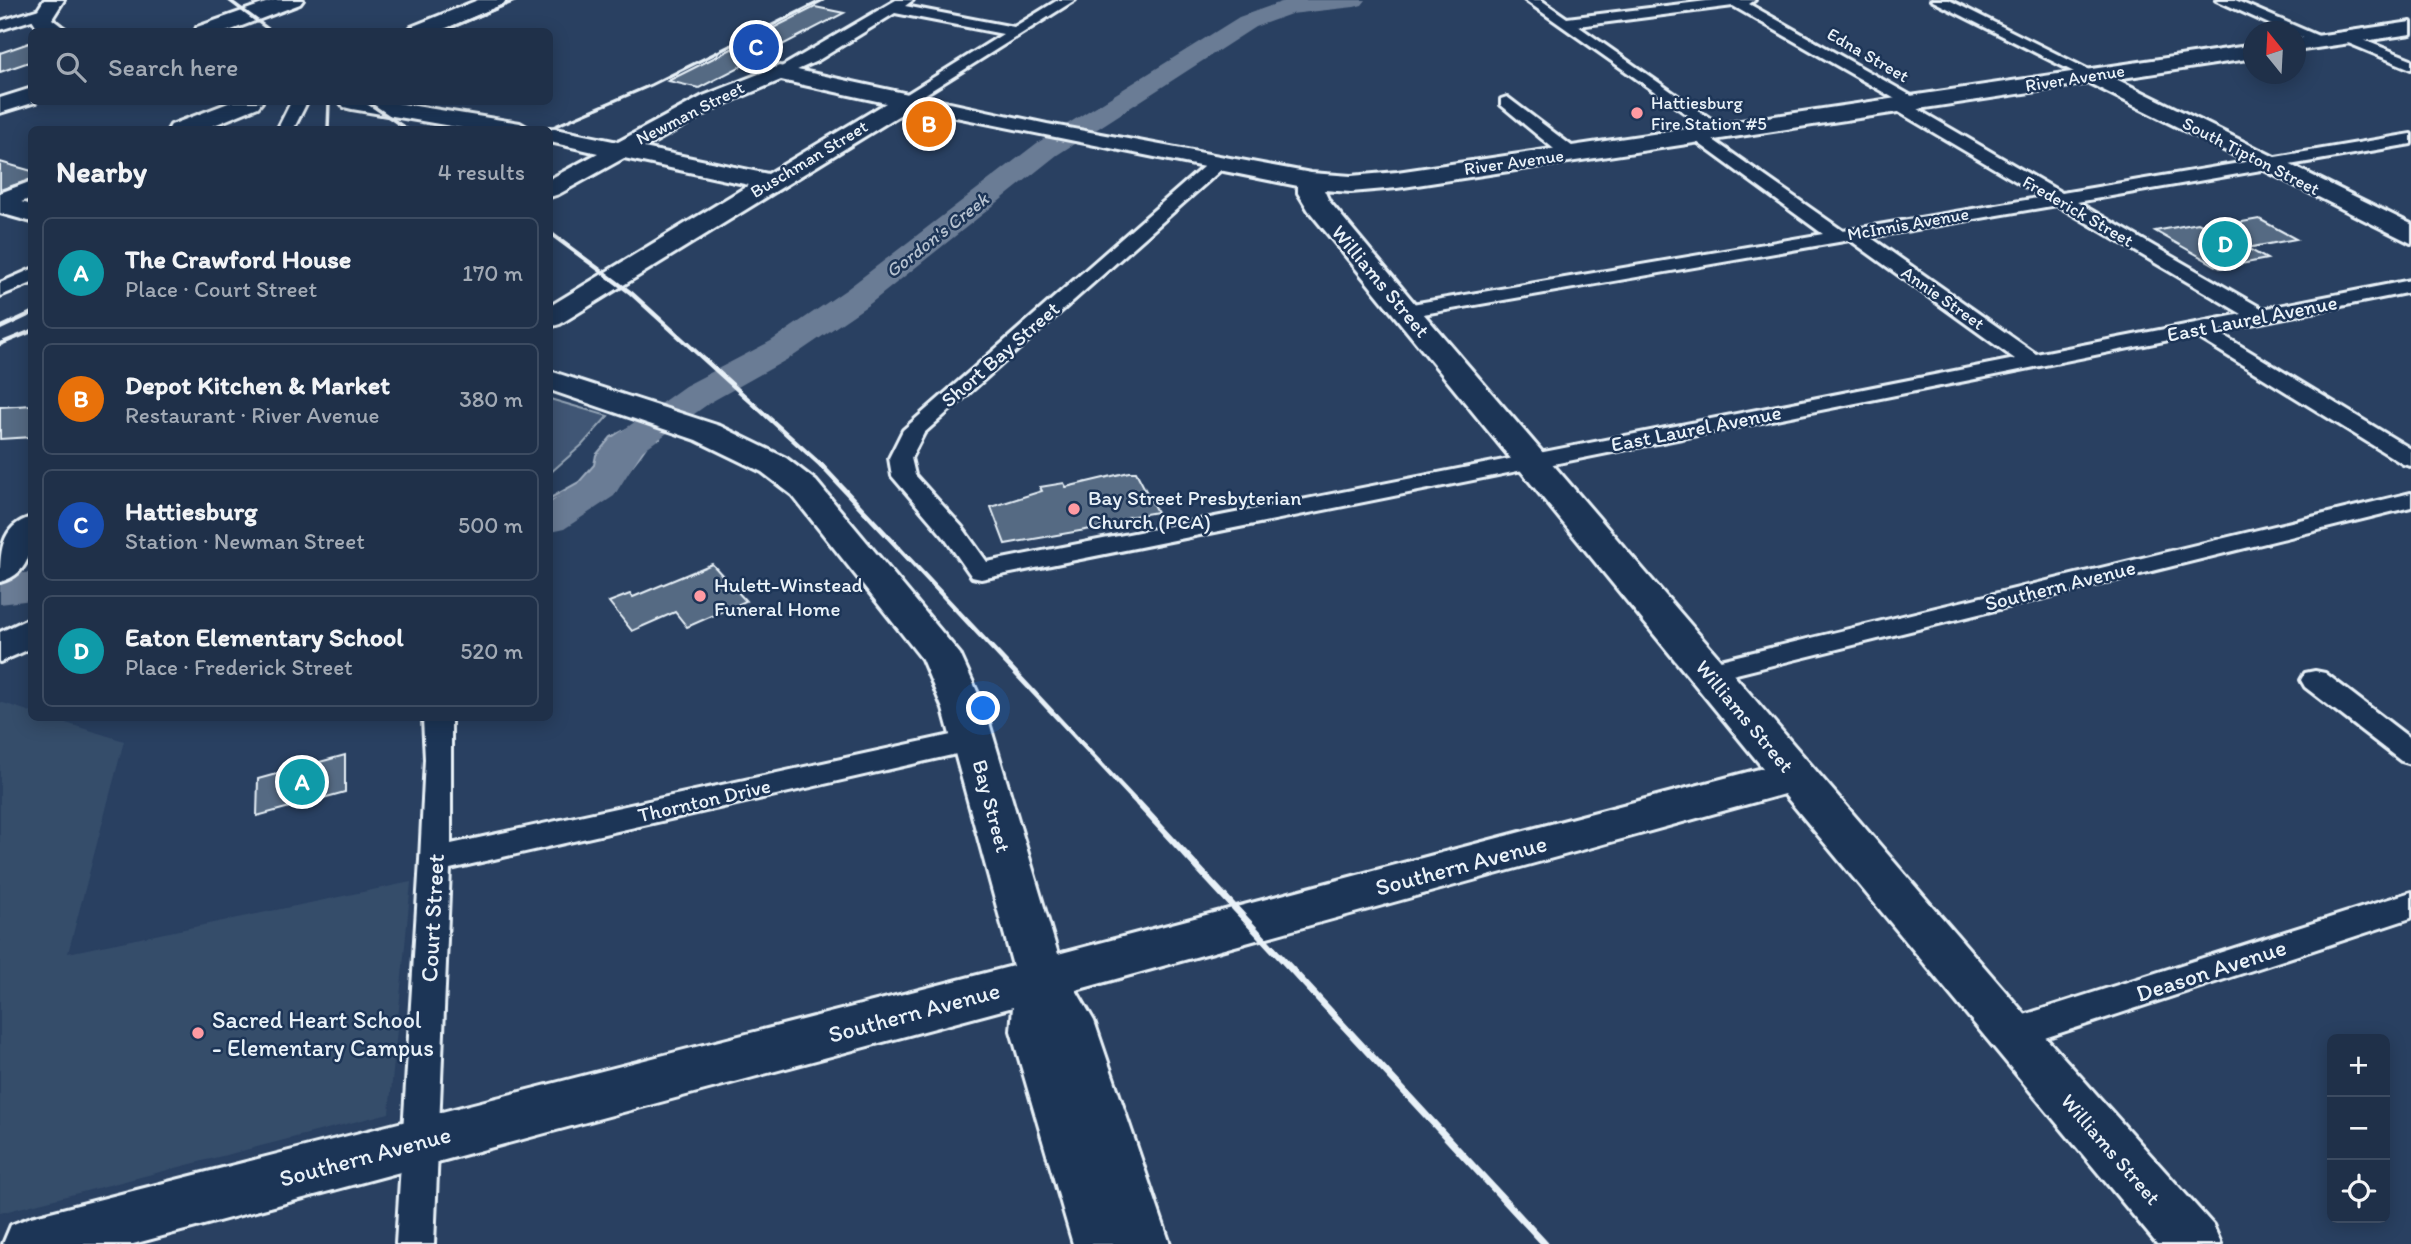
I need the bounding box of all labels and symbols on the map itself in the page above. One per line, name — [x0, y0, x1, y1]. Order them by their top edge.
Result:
pin: C — [733, 21, 779, 73]
north arrow — [2243, 21, 2306, 84]
street label: Edna Street — [1823, 23, 1913, 87]
street label: River Avenue — [2024, 59, 2126, 97]
street label: Newman Street — [632, 76, 748, 150]
place label: Hattiesburg Fire Station #5 — [1651, 92, 1767, 135]
pin: B — [906, 98, 952, 150]
marker: Hattiesburg Fire Station #5 — [1629, 105, 1645, 121]
street label: South Tipton Street — [2179, 112, 2323, 200]
street label: Buschman Street — [746, 115, 872, 203]
street label: River Avenue — [1463, 144, 1565, 180]
street label: Frederick Street — [2019, 170, 2138, 252]
water label: Gordon's Creek — [881, 187, 994, 282]
street label: McInnis Avenue — [1846, 202, 1970, 246]
pin: D — [2202, 218, 2248, 270]
street label: Williams Street — [1327, 220, 1435, 342]
street label: Annie Street — [1897, 261, 1989, 335]
street label: East Laurel Avenue — [2165, 289, 2339, 347]
street label: Short Bay Street — [936, 296, 1064, 412]
street label: East Laurel Avenue — [1609, 399, 1783, 457]
place label: Bay Street Presbyterian Church (PCA) — [1088, 485, 1301, 534]
marker: Bay Street Presbyterian Church (PCA) — [1066, 501, 1082, 517]
street label: Southern Avenue — [1982, 554, 2138, 616]
place label: Hulett-Winstead Funeral Home — [714, 572, 863, 621]
marker: Hulett-Winstead Funeral Home — [692, 588, 708, 604]
street label: Williams Street — [1691, 655, 1799, 777]
your location — [966, 691, 1000, 725]
pin: A — [279, 756, 325, 808]
street label: Bay Street — [968, 757, 1016, 855]
street label: Thornton Drive — [635, 773, 773, 827]
street label: Southern Avenue — [1372, 828, 1550, 902]
street label: Court Street — [414, 853, 450, 983]
street label: Deason Avenue — [2132, 932, 2290, 1008]
street label: Southern Avenue — [825, 975, 1003, 1049]
place label: Sacred Heart School - Elementary Campus — [212, 1005, 434, 1062]
marker: Sacred Heart School - Elementary Campus — [190, 1025, 206, 1041]
street label: Williams Street — [2056, 1088, 2166, 1210]
street label: Southern Avenue — [276, 1119, 454, 1193]

